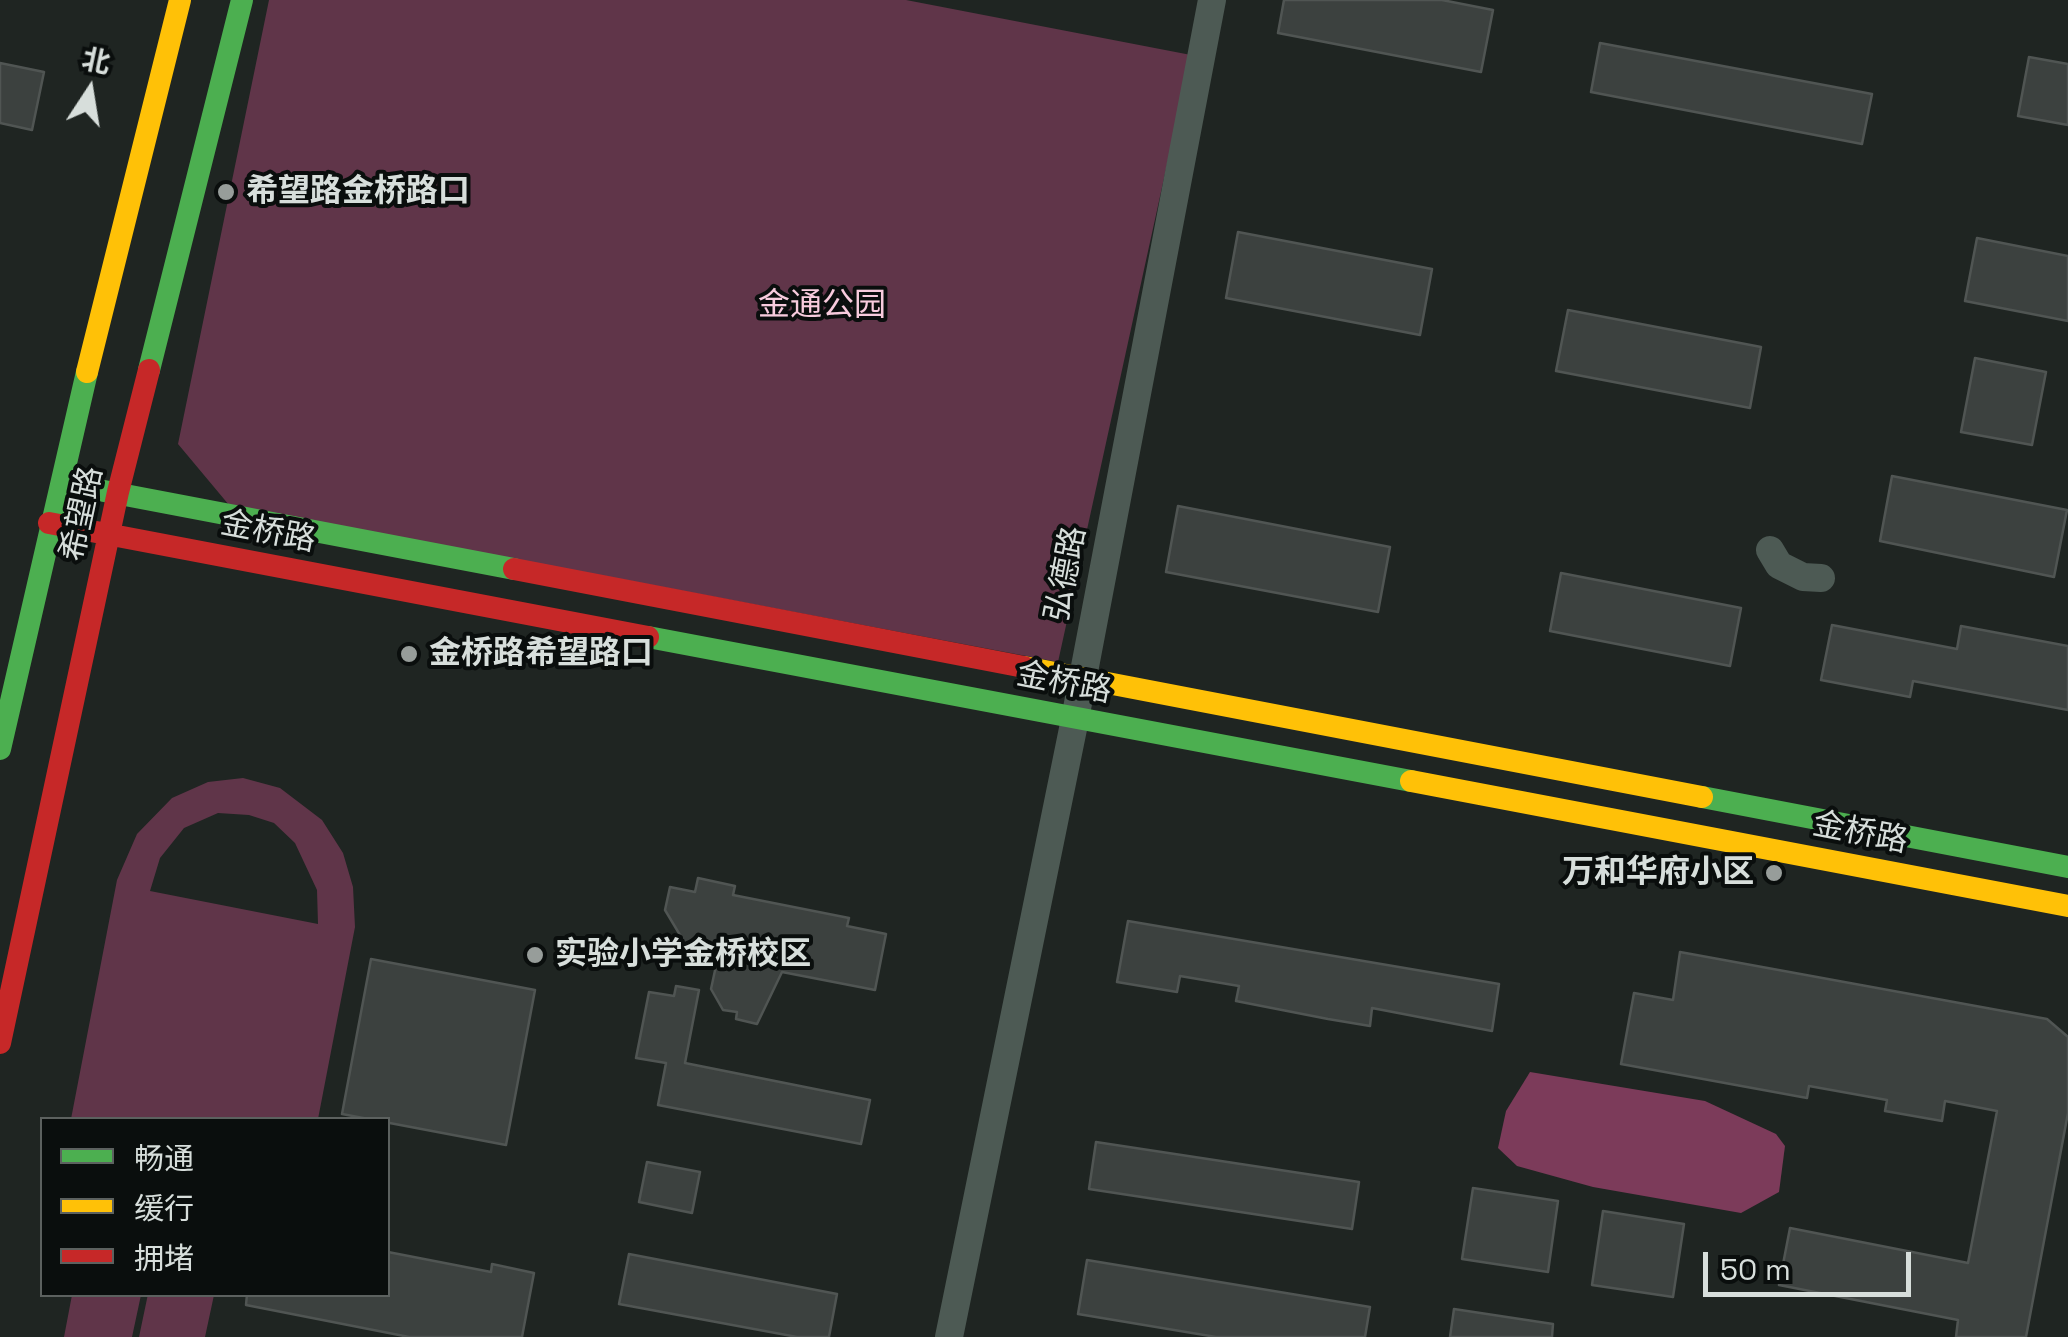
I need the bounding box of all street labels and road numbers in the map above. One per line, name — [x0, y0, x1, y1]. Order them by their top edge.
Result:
street label: 希望路 — [54, 463, 112, 565]
street label: 金桥路 — [217, 505, 319, 561]
street label: 弘德路 — [1039, 523, 1095, 625]
street label: 金桥路 — [1013, 656, 1115, 712]
street label: 金桥路 — [1809, 806, 1911, 862]

